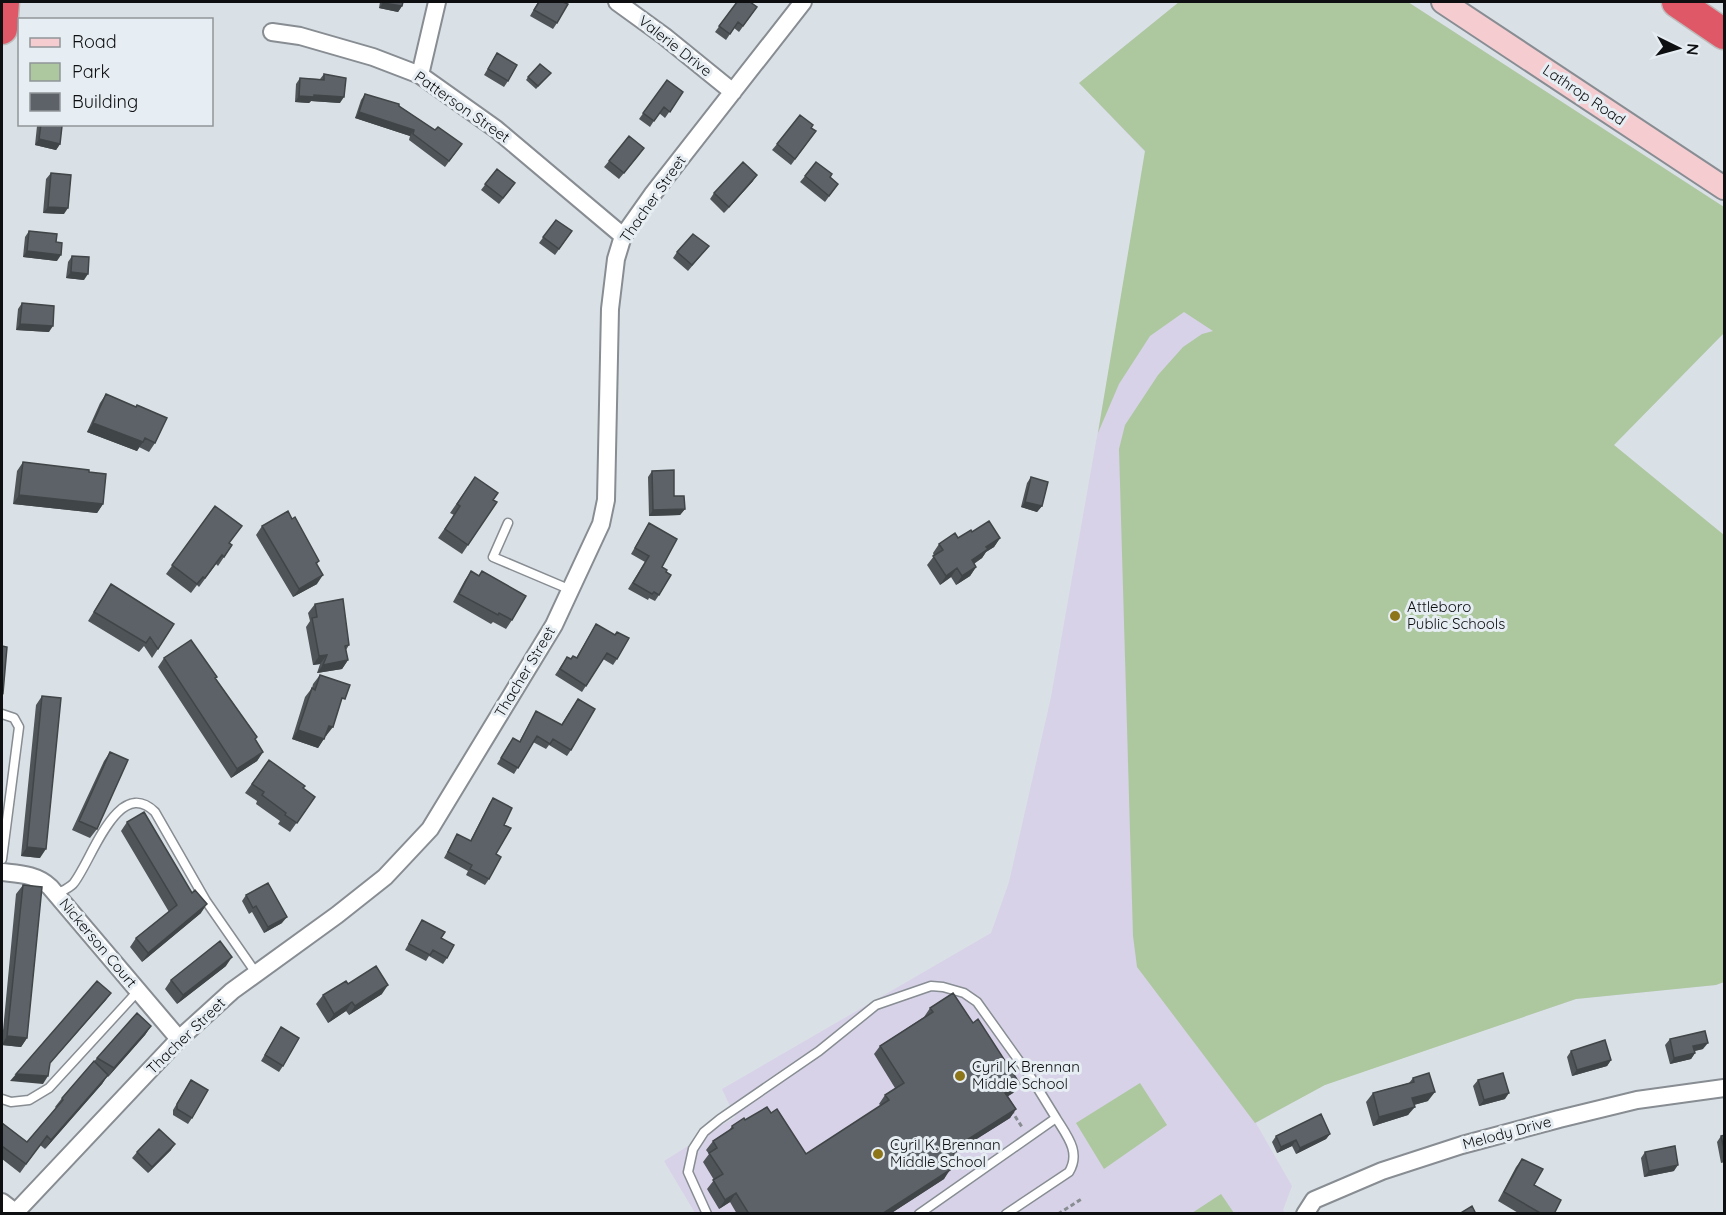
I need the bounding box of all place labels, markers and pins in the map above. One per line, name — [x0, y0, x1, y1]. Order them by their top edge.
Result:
place label: Attleboro Public Schools — [1407, 597, 1505, 633]
marker: Attleboro Public Schools — [1388, 609, 1402, 623]
place label: Cyril K Brennan Middle School — [972, 1057, 1080, 1093]
marker: Cyril K Brennan Middle School — [953, 1069, 967, 1083]
place label: Cyril K. Brennan Middle School — [890, 1135, 1001, 1171]
marker: Cyril K. Brennan Middle School — [871, 1147, 885, 1161]

